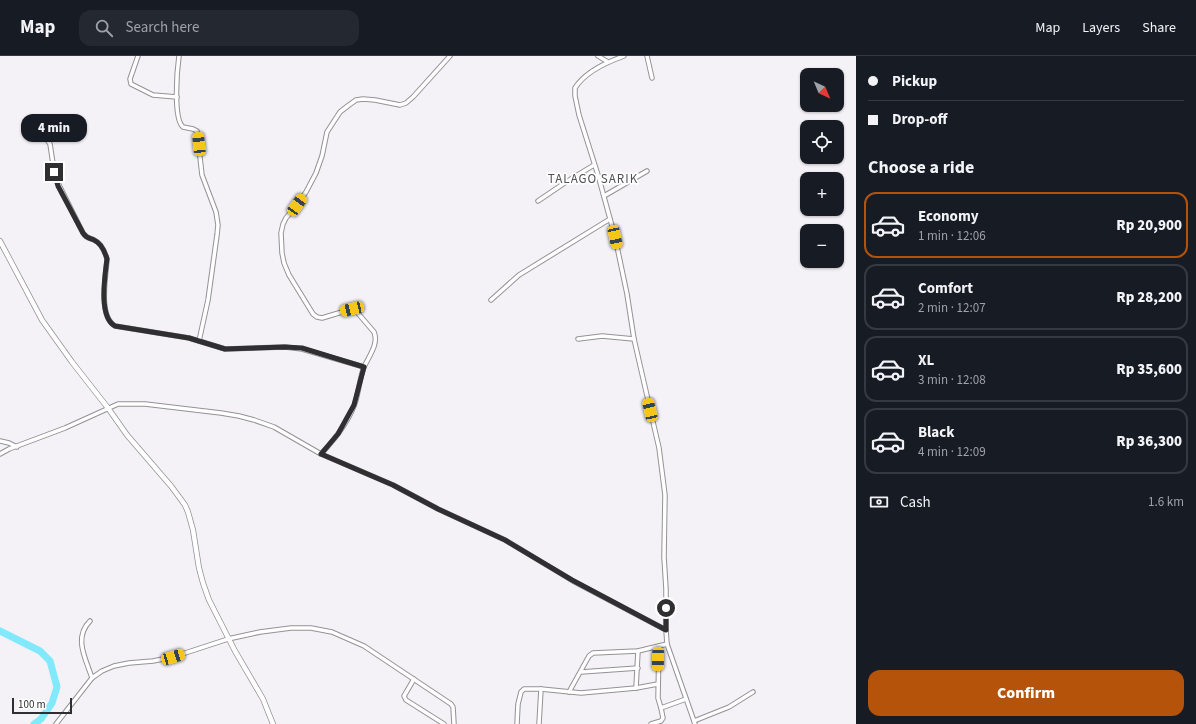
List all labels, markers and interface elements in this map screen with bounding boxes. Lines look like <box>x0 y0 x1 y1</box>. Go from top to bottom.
search box <box>79 10 359 46</box>
text: Map <box>20 14 55 41</box>
icon: search <box>93 17 115 39</box>
text: Search here <box>125 17 199 38</box>
text: Map <box>1035 18 1060 38</box>
text: Layers <box>1082 18 1120 38</box>
text: Share <box>1142 18 1176 38</box>
north arrow <box>800 68 844 112</box>
map controls <box>800 68 844 268</box>
text: Pickup <box>892 71 937 92</box>
text: Drop-off <box>892 109 947 130</box>
callout: 4 min <box>21 114 87 142</box>
text: 4 min <box>38 119 70 137</box>
button: locate <box>800 120 844 164</box>
car <box>192 131 206 157</box>
text: Choose a ride <box>868 155 974 180</box>
route end <box>45 163 63 181</box>
district label: TALAGO SARIK <box>548 170 638 188</box>
button: + <box>800 172 844 216</box>
car <box>285 192 309 218</box>
text: Economy <box>918 206 979 227</box>
icon: car <box>870 207 906 243</box>
text: Rp 20,900 <box>1116 215 1182 236</box>
car <box>607 224 623 250</box>
button: − <box>800 224 844 268</box>
text: 1 min · 12:06 <box>918 227 986 245</box>
text: Comfort <box>918 278 973 299</box>
icon: car <box>870 279 906 315</box>
text: Rp 28,200 <box>1116 287 1182 308</box>
text: 2 min · 12:07 <box>918 299 986 317</box>
car <box>339 300 365 318</box>
text: XL <box>918 350 934 371</box>
icon: car <box>870 351 906 387</box>
text: Rp 35,600 <box>1116 359 1182 380</box>
text: 3 min · 12:08 <box>918 371 986 389</box>
car <box>641 397 659 423</box>
text: Black <box>918 422 955 443</box>
icon: car <box>870 423 906 459</box>
text: Rp 36,300 <box>1116 431 1182 452</box>
text: 4 min · 12:09 <box>918 443 986 461</box>
icon: cash <box>868 491 890 513</box>
text: Cash <box>900 492 931 513</box>
text: 1.6 km <box>1148 493 1184 511</box>
route start <box>657 599 675 617</box>
car <box>652 647 664 671</box>
car <box>160 648 186 666</box>
button: Confirm <box>868 670 1184 716</box>
scale bar <box>12 696 72 715</box>
text: 100 m <box>18 697 46 712</box>

